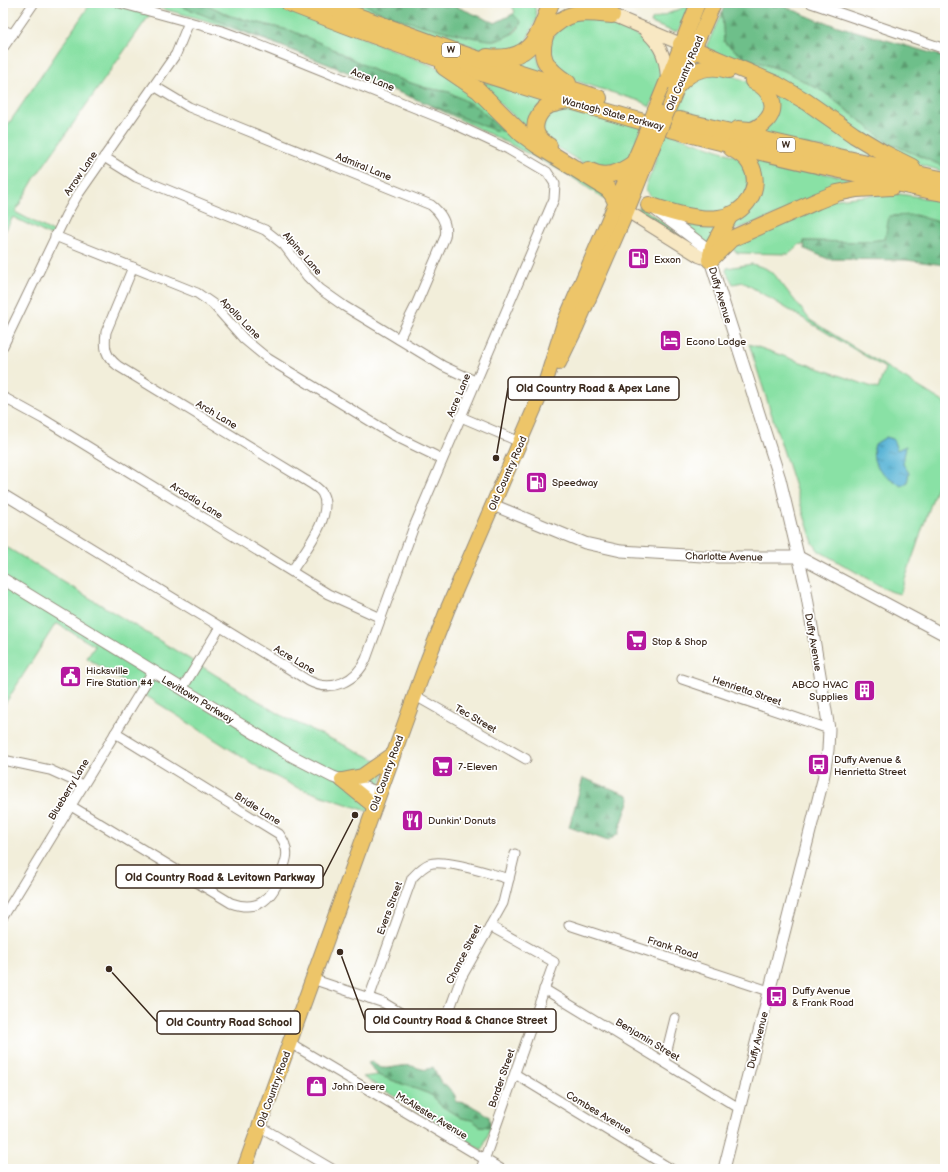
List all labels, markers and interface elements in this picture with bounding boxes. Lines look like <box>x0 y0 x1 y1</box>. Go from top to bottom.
street label: Old Country Road <box>664 34 706 113</box>
road number: W <box>442 43 460 57</box>
street label: Acre Lane <box>349 66 396 94</box>
street label: Wantagh State Parkway <box>561 95 665 133</box>
road number: W <box>777 138 795 152</box>
street label: Arrow Lane <box>62 149 100 198</box>
street label: Admiral Lane <box>334 150 393 184</box>
street label: Alpine Lane <box>280 230 324 278</box>
fuel station icon: Exxon <box>626 246 652 272</box>
place label: Exxon <box>654 254 681 266</box>
street label: Duffy Avenue <box>706 266 734 325</box>
street label: Apollo Lane <box>218 295 263 342</box>
hotel icon: Econo Lodge <box>657 328 683 354</box>
place label: Econo Lodge <box>686 336 746 348</box>
street label: Acre Lane <box>444 372 473 419</box>
callout: Old Country Road & Apex Lane <box>508 377 679 400</box>
text: Old Country Road & Apex Lane <box>516 382 670 395</box>
street label: Arch Lane <box>194 398 239 432</box>
street label: Old Country Road <box>486 434 530 512</box>
fuel station icon: Speedway <box>523 469 549 495</box>
place label: Speedway <box>552 477 598 489</box>
street label: Arcadia Lane <box>168 480 225 522</box>
street label: Charlotte Avenue <box>685 550 763 564</box>
street label: Duffy Avenue <box>802 612 824 672</box>
supermarket icon: Stop & Shop <box>623 628 649 654</box>
place label: Stop & Shop <box>652 636 707 648</box>
street label: Acre Lane <box>272 643 317 677</box>
public building icon: Hicksville Fire Station #4 <box>58 663 84 689</box>
place label: Hicksville Fire Station #4 <box>86 665 153 689</box>
street label: Levittown Parkway <box>159 674 236 726</box>
street label: Henrietta Street <box>711 674 783 708</box>
building icon: ABCO HVAC Supplies <box>851 677 877 703</box>
place label: ABCO HVAC Supplies <box>792 679 848 703</box>
street label: Tec Street <box>453 702 498 736</box>
street label: Old Country Road <box>368 733 406 813</box>
bus stop icon: Duffy Avenue & Henrietta Street <box>806 752 832 778</box>
supermarket icon: 7-Eleven <box>429 753 455 779</box>
place label: Duffy Avenue & Henrietta Street <box>834 754 906 778</box>
street label: Blueberry Lane <box>46 757 92 822</box>
place label: 7-Eleven <box>458 761 498 773</box>
street label: Bridle Lane <box>232 790 283 828</box>
restaurant icon: Dunkin' Donuts <box>400 807 426 833</box>
place label: Dunkin' Donuts <box>428 815 496 827</box>
callout: Old Country Road & Levitown Parkway <box>116 865 323 888</box>
text: Old Country Road & Levitown Parkway <box>125 871 315 884</box>
street label: Evers Street <box>375 880 405 937</box>
street label: Chance Street <box>444 923 484 986</box>
street label: Frank Road <box>646 934 700 962</box>
bus stop icon: Duffy Avenue & Frank Road <box>763 983 789 1009</box>
place label: Duffy Avenue & Frank Road <box>792 985 854 1009</box>
callout: Old Country Road & Chance Street <box>365 1009 556 1032</box>
street label: Duffy Avenue <box>745 1010 771 1070</box>
callout: Old Country Road School <box>157 1011 300 1034</box>
text: Old Country Road & Chance Street <box>373 1014 548 1027</box>
text: Old Country Road School <box>166 1016 292 1029</box>
street label: Benjamin Street <box>613 1016 682 1064</box>
street label: Border Street <box>486 1047 518 1109</box>
street label: Old Country Road <box>255 1049 293 1129</box>
shop icon: John Deere <box>303 1073 329 1099</box>
place label: John Deere <box>332 1081 385 1093</box>
street label: Combes Avenue <box>564 1089 633 1137</box>
street label: McAlester Avenue <box>393 1090 470 1142</box>

